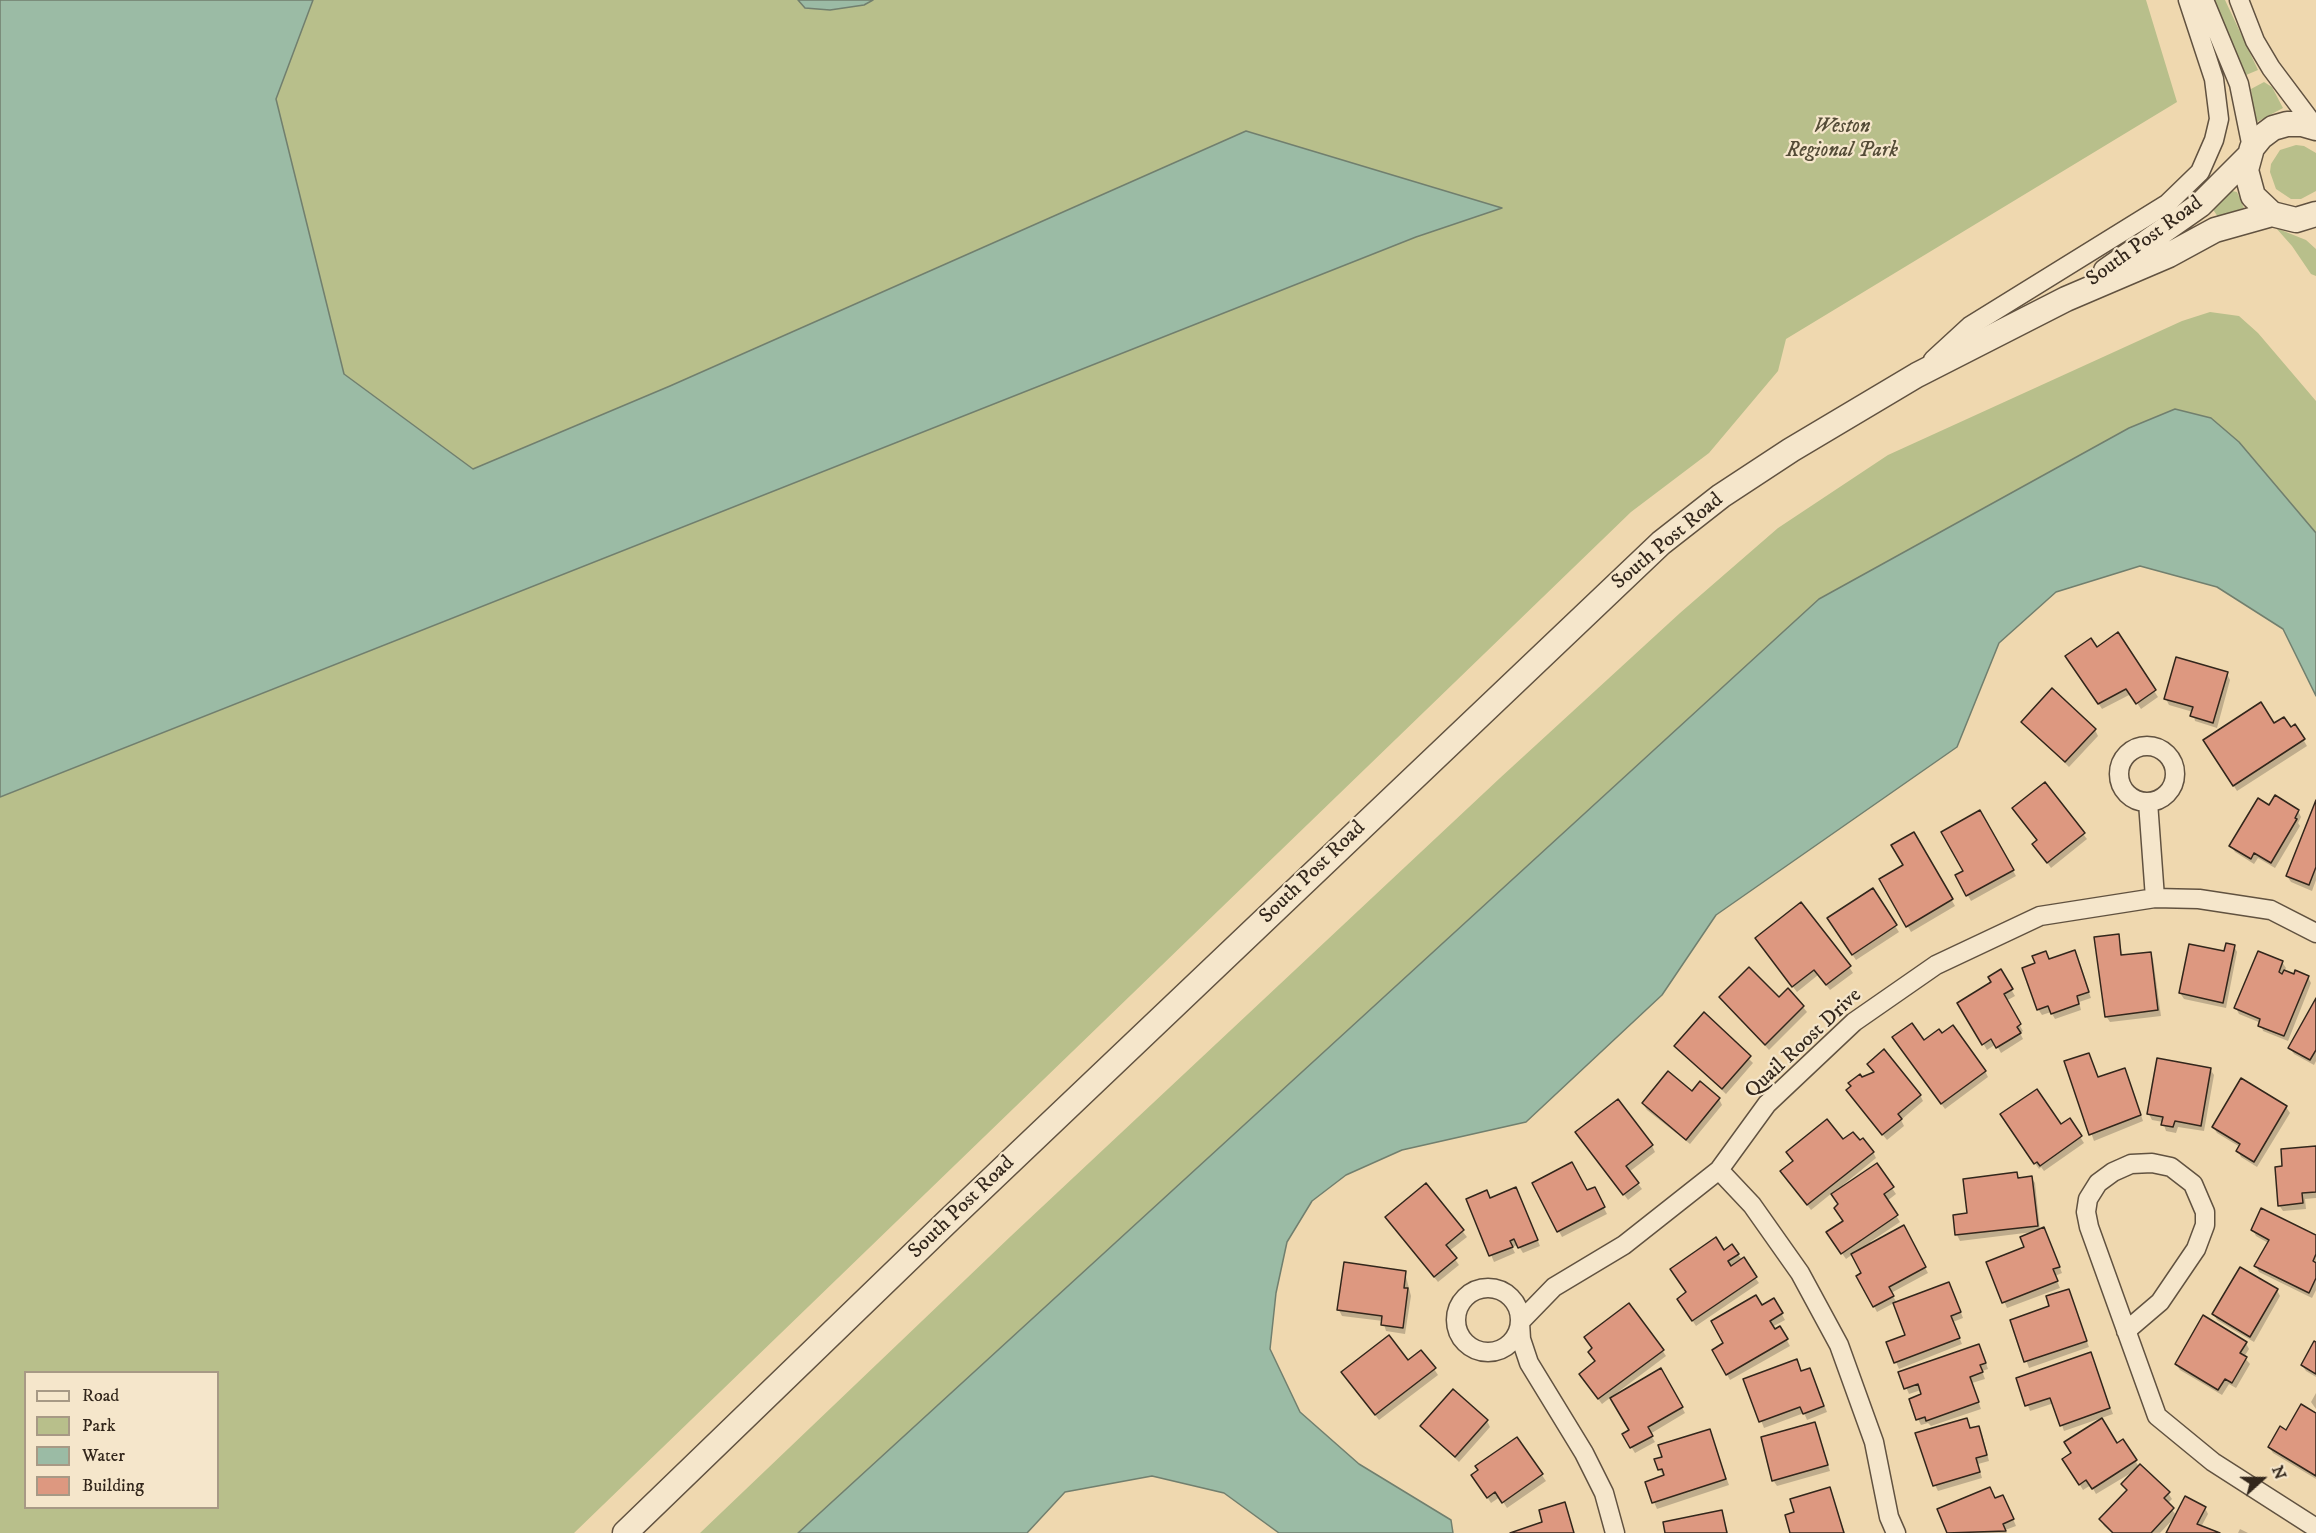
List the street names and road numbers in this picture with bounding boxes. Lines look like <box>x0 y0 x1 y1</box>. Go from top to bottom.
street label: South Post Road <box>2082 191 2208 293</box>
street label: South Post Road <box>1607 488 1729 596</box>
street label: South Post Road <box>1255 816 1371 930</box>
street label: Quail Roost Drive <box>1740 984 1868 1104</box>
street label: South Post Road <box>904 1151 1020 1265</box>

